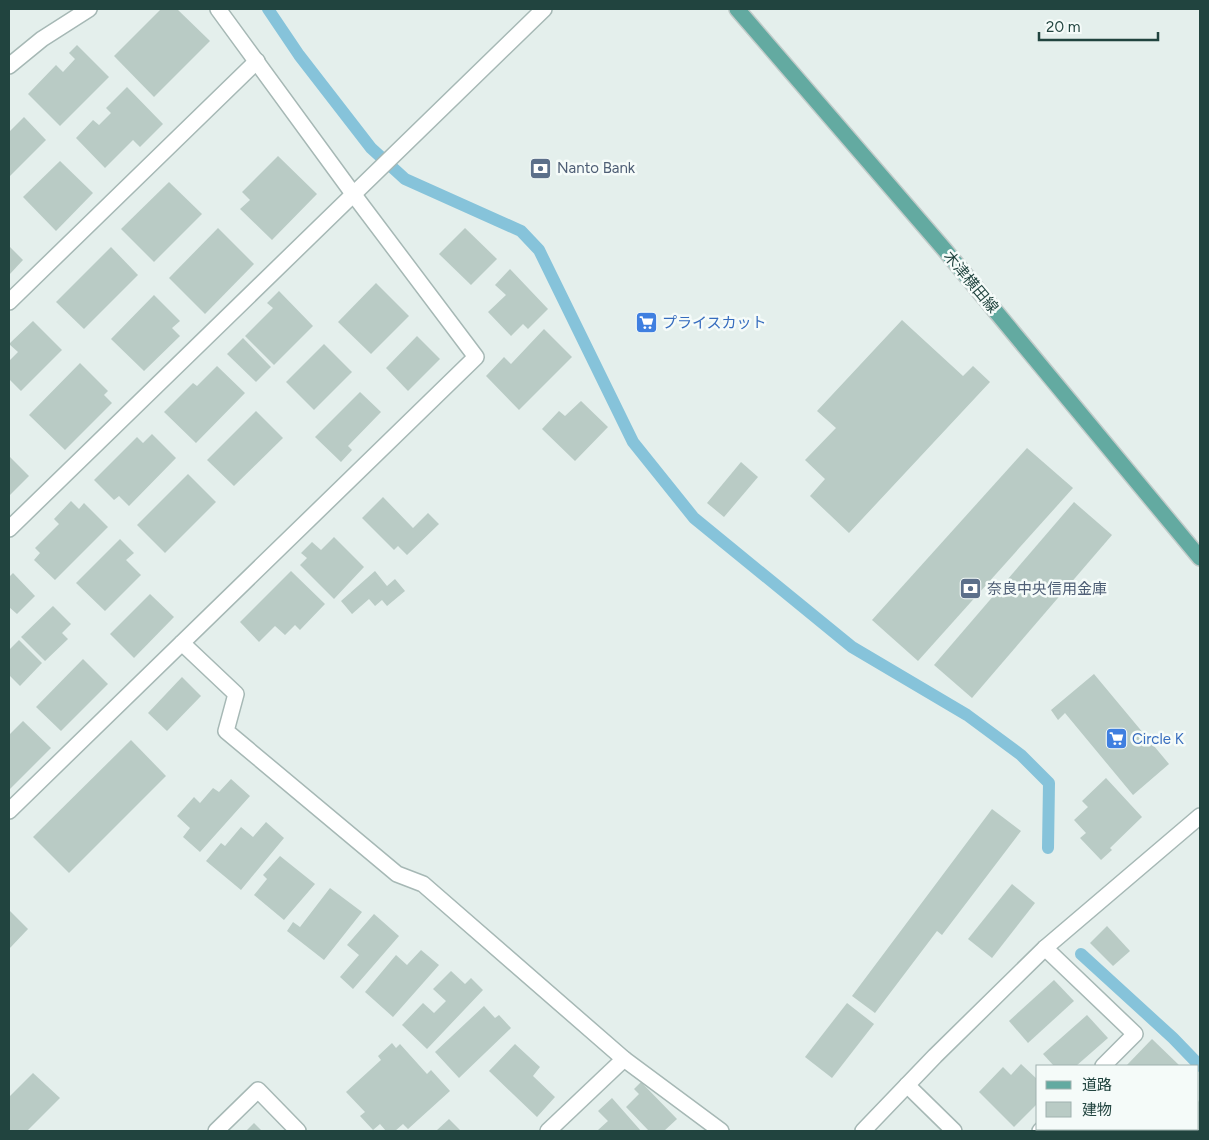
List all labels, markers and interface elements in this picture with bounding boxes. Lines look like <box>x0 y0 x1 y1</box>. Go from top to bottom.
scale bar <box>1039 10 1158 42</box>
text: 20 m <box>1046 18 1080 36</box>
bank icon: Nanto Bank <box>529 156 553 180</box>
place label: Nanto Bank <box>557 159 636 177</box>
street label: 木津横田線 <box>940 247 1002 317</box>
supermarket icon: プライスカット <box>634 311 658 335</box>
place label: プライスカット <box>662 314 767 332</box>
bank icon: 奈良中央信用金庫 <box>959 577 983 601</box>
place label: 奈良中央信用金庫 <box>987 580 1107 598</box>
supermarket icon: Circle K <box>1104 727 1128 751</box>
place label: Circle K <box>1132 730 1185 748</box>
legend <box>1036 1065 1199 1130</box>
text: 道路 <box>1082 1076 1112 1094</box>
text: 建物 <box>1082 1101 1112 1119</box>

